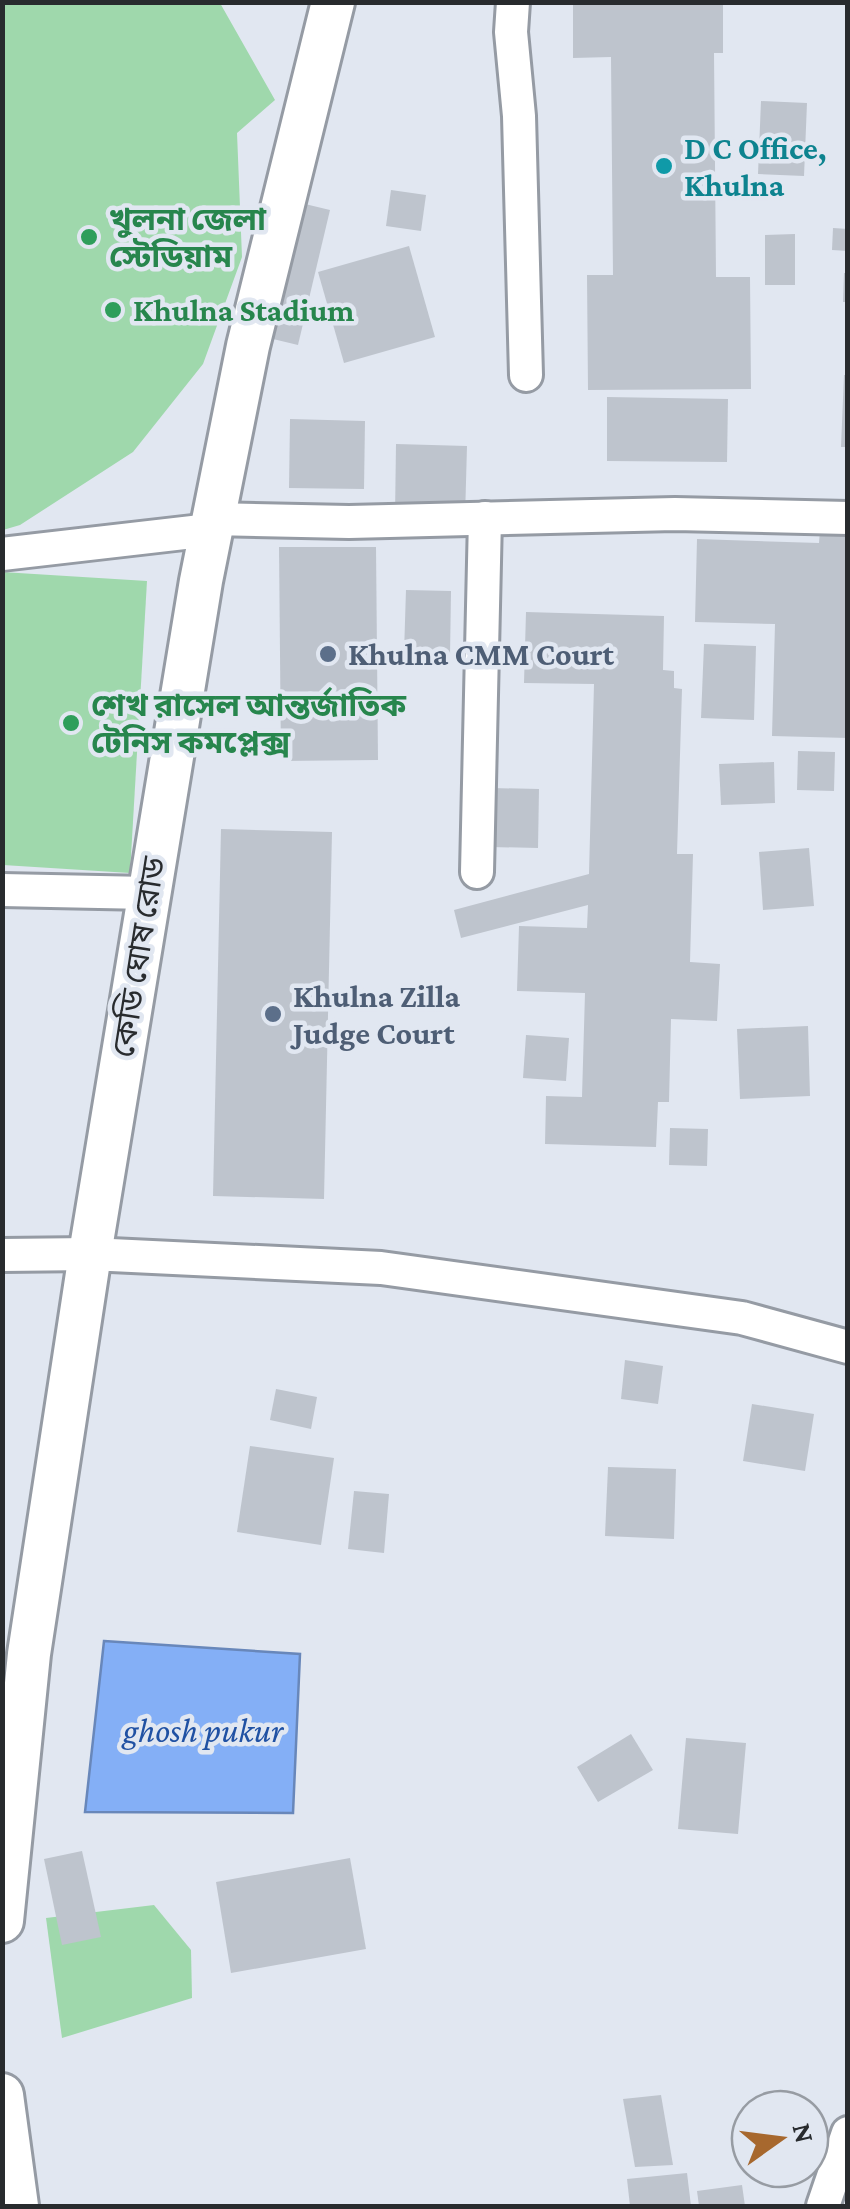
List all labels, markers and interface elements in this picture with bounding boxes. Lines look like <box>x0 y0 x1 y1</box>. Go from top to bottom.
place label: D C Office, Khulna <box>684 130 827 203</box>
marker: D C Office, Khulna <box>653 155 675 177</box>
place label: খুলনা জেলা স্টেডিয়াম <box>109 201 267 274</box>
marker: খুলনা জেলা স্টেডিয়াম <box>78 226 100 248</box>
place label: Khulna Stadium <box>133 292 354 328</box>
marker: Khulna Stadium <box>102 299 124 321</box>
place label: Khulna CMM Court <box>348 636 615 672</box>
marker: Khulna CMM Court <box>317 643 339 665</box>
place label: শেখ রাসেল আন্তর্জাতিক টেনিস কমপ্লেক্স <box>91 686 407 760</box>
marker: শেখ রাসেল আন্তর্জাতিক টেনিস কমপ্লেক্স <box>60 712 82 734</box>
street label: কেডি ঘোষ রোড <box>104 853 172 1060</box>
place label: Khulna Zilla Judge Court <box>290 978 461 1051</box>
marker: Khulna Zilla Judge Court <box>262 1003 284 1025</box>
water label: ghosh pukur <box>121 1711 285 1750</box>
north arrow <box>730 2089 830 2189</box>
text: N <box>786 2120 821 2146</box>

